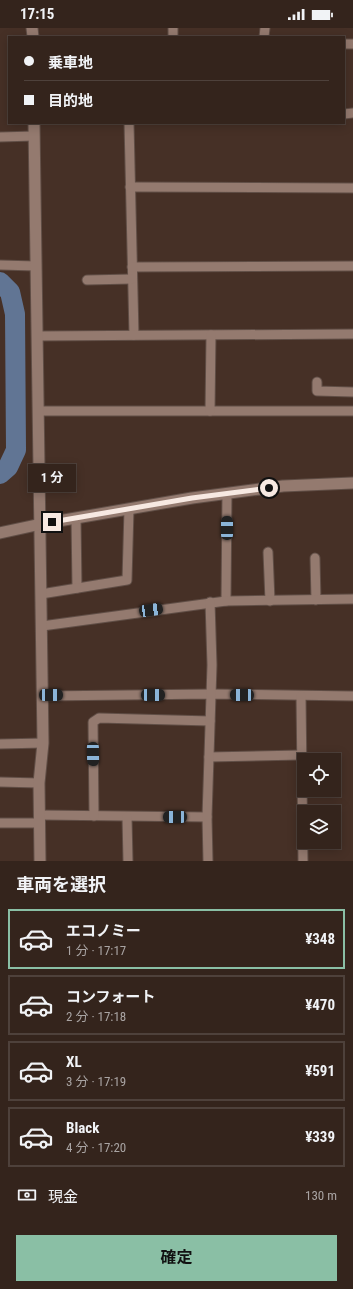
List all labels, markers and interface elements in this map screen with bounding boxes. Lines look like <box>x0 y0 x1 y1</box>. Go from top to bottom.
text: 17:15 <box>20 5 54 23</box>
text: 乗車地 <box>48 54 93 72</box>
text: 目的地 <box>48 92 93 110</box>
callout: 1 分 <box>28 464 76 492</box>
text: 1 分 <box>41 470 63 485</box>
route start <box>260 479 278 497</box>
route end <box>43 513 61 531</box>
car <box>221 516 233 540</box>
car <box>138 602 164 618</box>
car <box>39 689 63 701</box>
car <box>141 689 165 701</box>
car <box>230 689 254 701</box>
car <box>87 742 99 766</box>
map controls <box>297 753 341 849</box>
button: locate <box>297 753 341 797</box>
button: layers <box>297 805 341 849</box>
car <box>163 811 187 823</box>
text: 車両を選択 <box>16 874 106 895</box>
icon: car <box>18 921 54 957</box>
text: エコノミー <box>66 922 141 940</box>
text: ¥348 <box>305 930 335 948</box>
text: 1 分 · 17:17 <box>66 943 126 958</box>
icon: car <box>18 987 54 1023</box>
text: コンフォート <box>66 988 156 1006</box>
text: ¥470 <box>305 996 335 1014</box>
text: 2 分 · 17:18 <box>66 1009 126 1024</box>
icon: car <box>18 1053 54 1089</box>
text: XL <box>66 1053 82 1071</box>
text: ¥591 <box>305 1062 335 1080</box>
text: 3 分 · 17:19 <box>66 1074 126 1089</box>
icon: car <box>18 1119 54 1155</box>
text: Black <box>66 1119 99 1137</box>
text: ¥339 <box>305 1128 335 1146</box>
text: 4 分 · 17:20 <box>66 1140 126 1155</box>
icon: cash <box>16 1184 38 1206</box>
text: 現金 <box>48 1188 78 1206</box>
text: 130 m <box>305 1188 337 1203</box>
button: 確定 <box>16 1235 337 1281</box>

